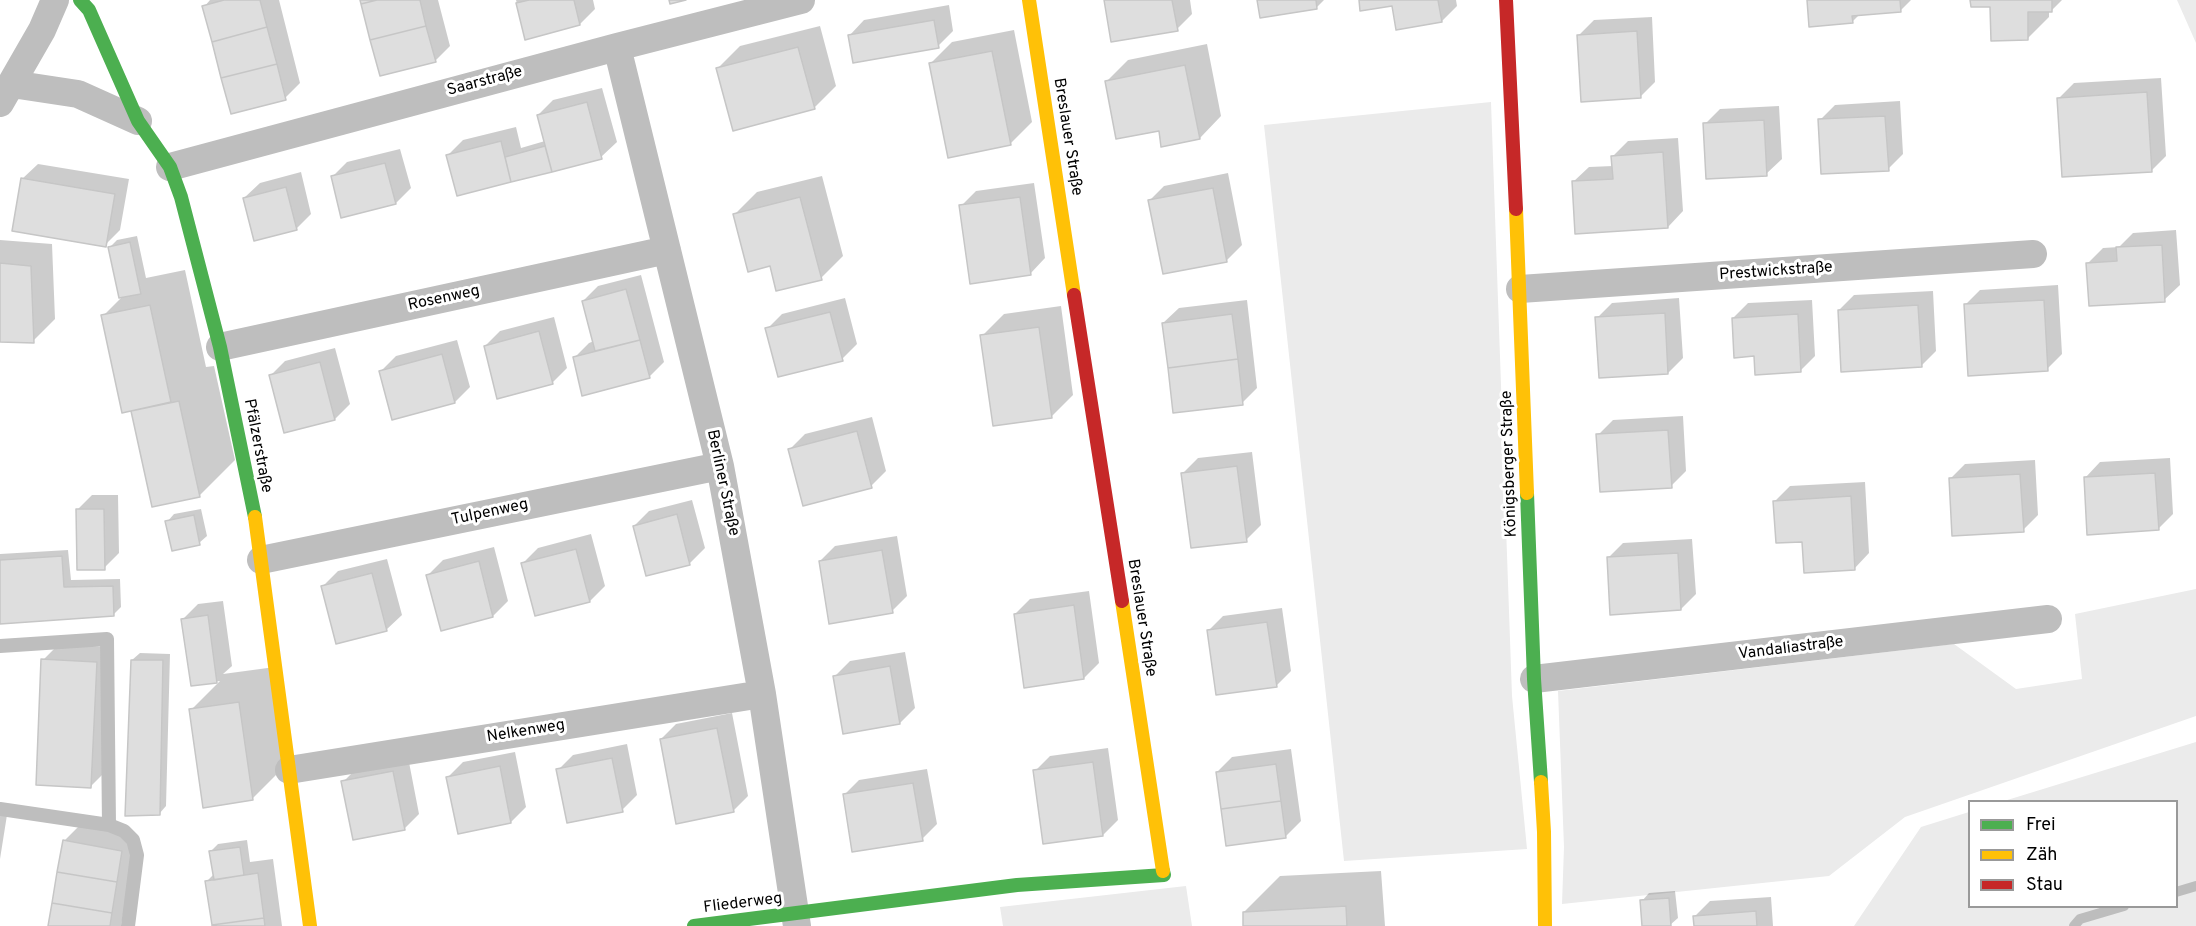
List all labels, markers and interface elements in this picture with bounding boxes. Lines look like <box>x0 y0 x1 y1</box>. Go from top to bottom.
street label: Saarstraße <box>445 63 525 101</box>
street label: Breslauer Straße <box>1048 77 1086 197</box>
street label: Prestwickstraße <box>1719 258 1833 286</box>
street label: Rosenweg <box>406 282 482 316</box>
street label: Königsberger Straße <box>1498 390 1522 538</box>
street label: Pfälzerstraße <box>238 397 276 495</box>
street label: Berliner Straße <box>701 428 743 538</box>
street label: Tulpenweg <box>450 496 530 530</box>
street label: Breslauer Straße <box>1122 558 1160 678</box>
street label: Vandaliastraße <box>1737 633 1845 665</box>
street label: Nelkenweg <box>485 716 567 748</box>
legend <box>1968 800 2178 908</box>
text: Frei <box>2026 814 2056 837</box>
text: Zäh <box>2026 844 2057 867</box>
text: Stau <box>2026 874 2063 897</box>
street label: Fliederweg <box>702 890 784 918</box>

